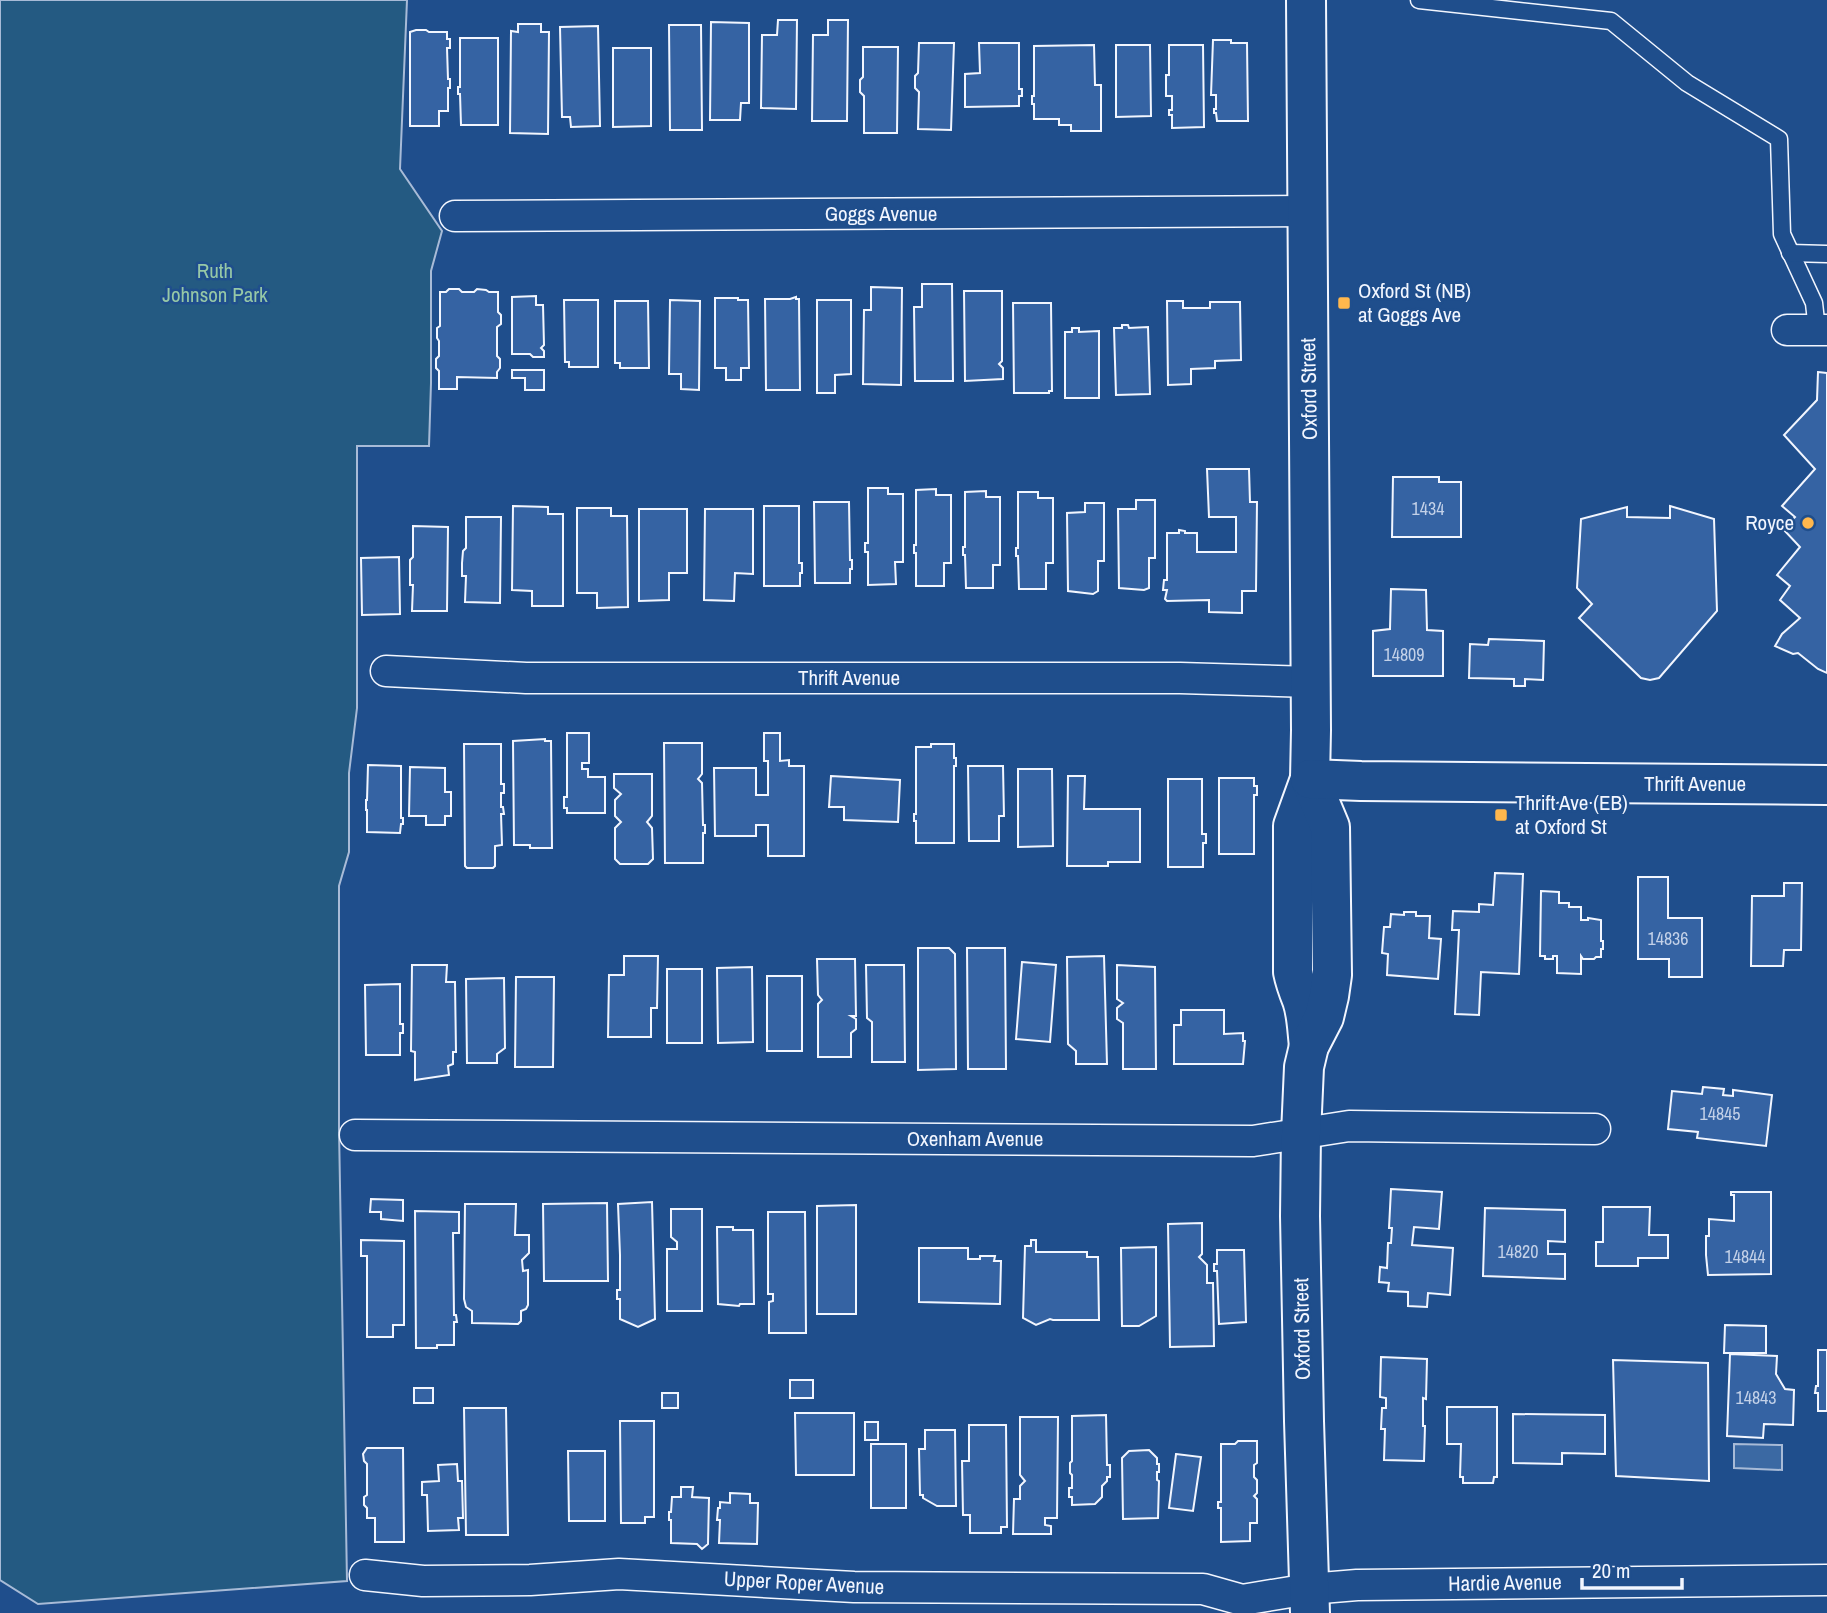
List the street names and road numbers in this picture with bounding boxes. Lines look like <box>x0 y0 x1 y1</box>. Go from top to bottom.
street label: Goggs Avenue <box>825 199 937 228</box>
street label: Oxford Street <box>1293 337 1324 440</box>
street label: Thrift Avenue <box>798 663 900 692</box>
street label: Thrift Avenue <box>1644 769 1746 798</box>
street label: Oxenham Avenue <box>907 1124 1043 1153</box>
street label: Oxford Street <box>1286 1277 1317 1380</box>
street label: Upper Roper Avenue <box>723 1564 885 1601</box>
street label: Hardie Avenue <box>1448 1567 1562 1598</box>

